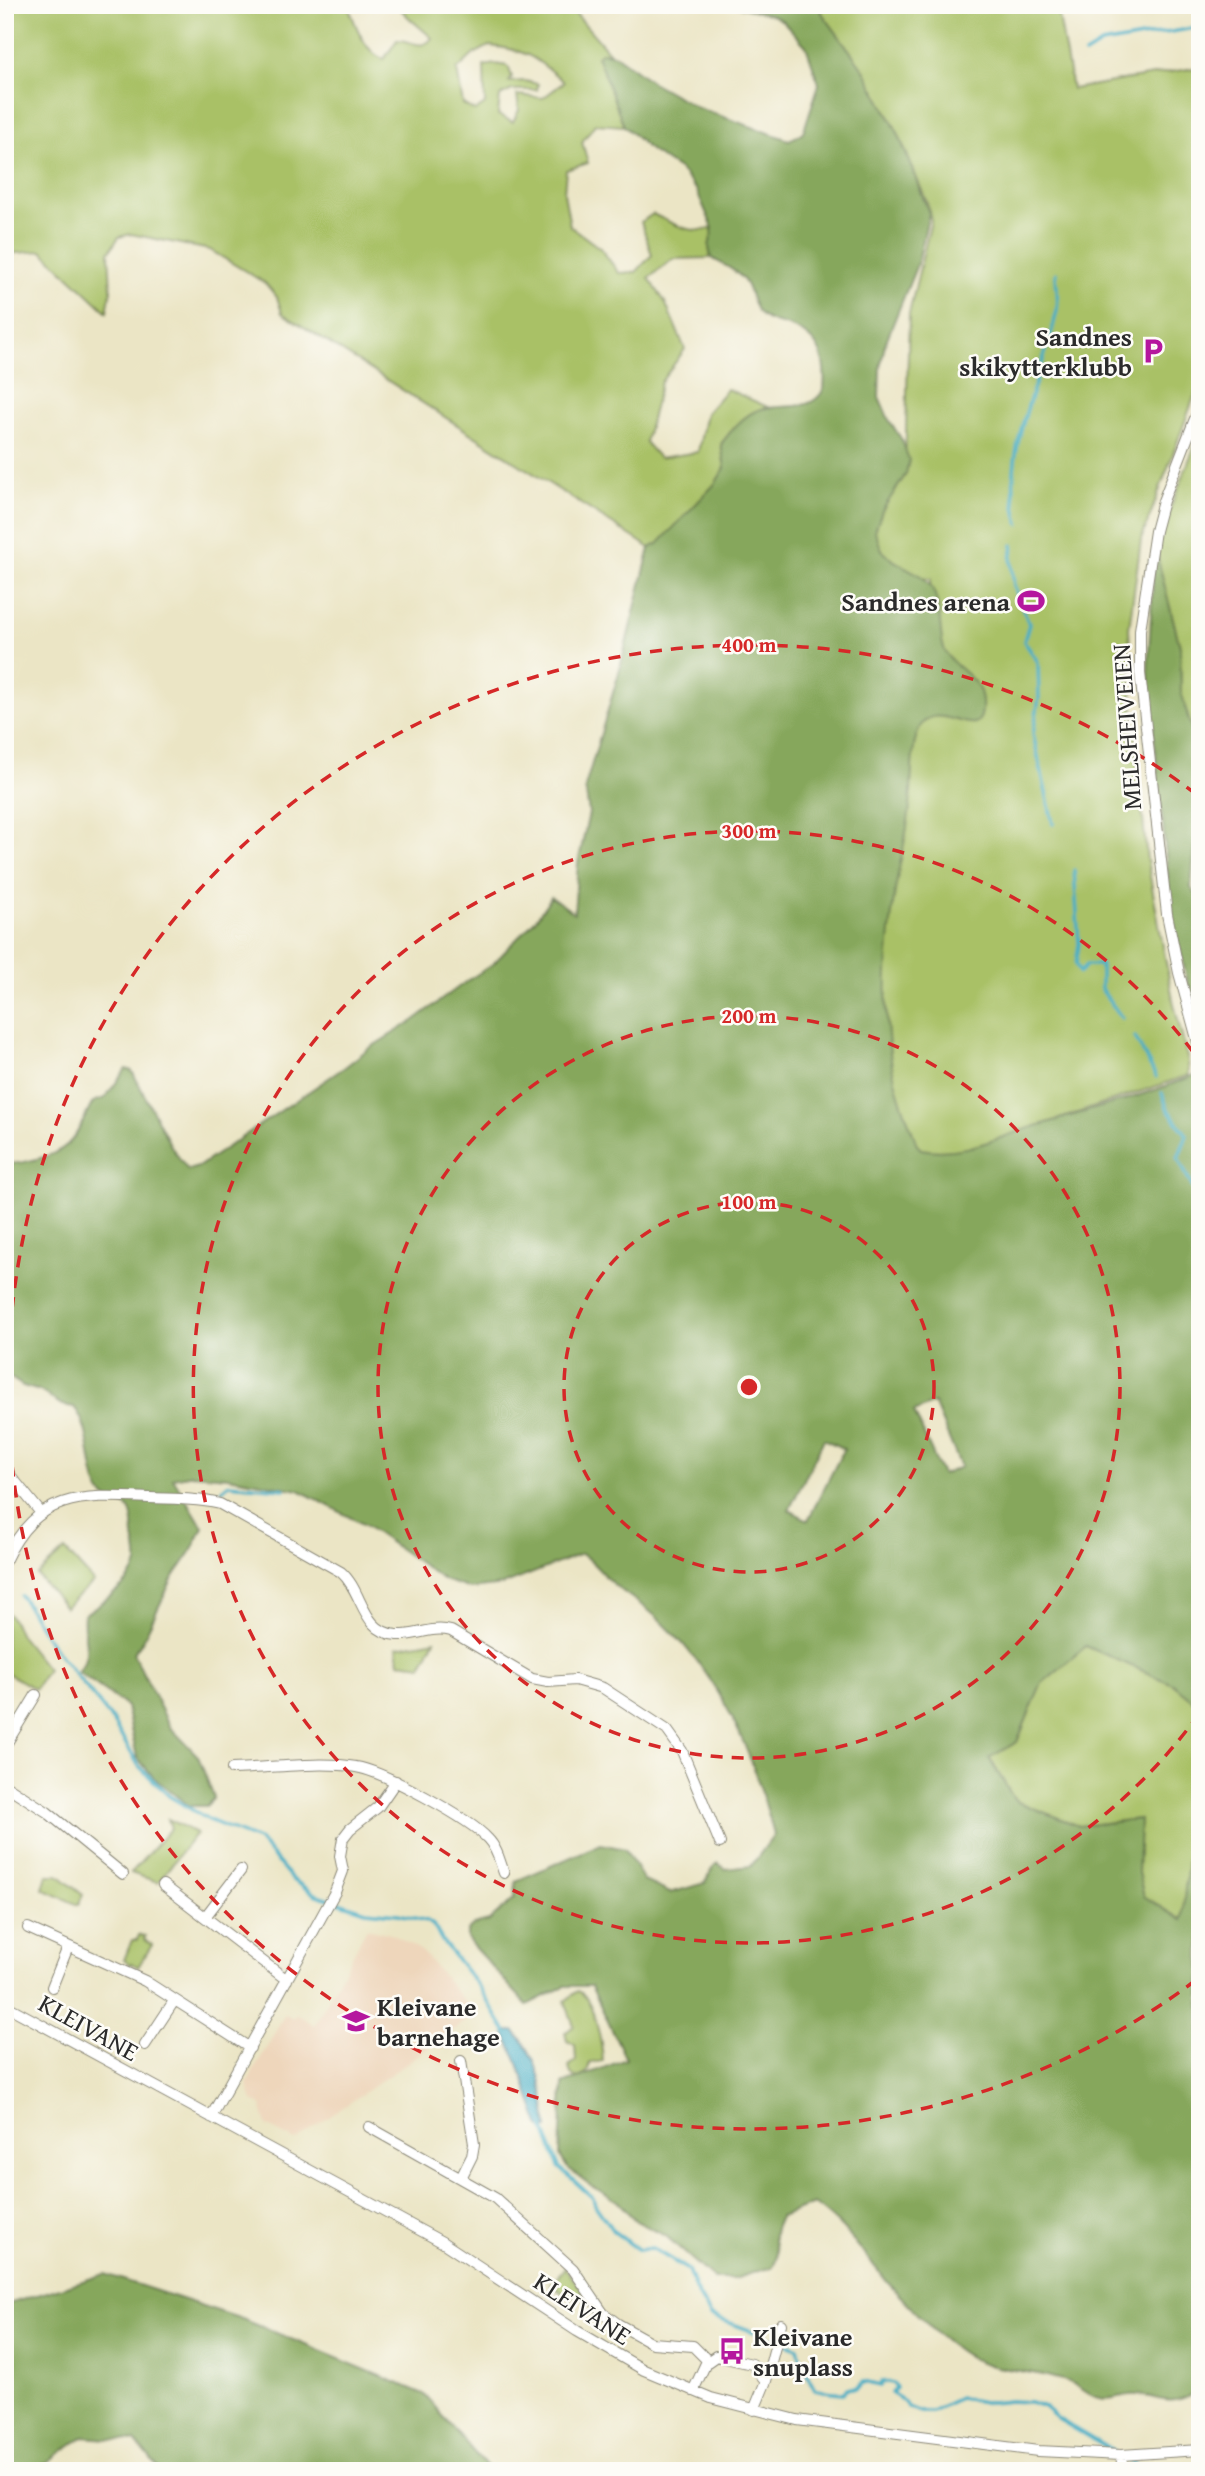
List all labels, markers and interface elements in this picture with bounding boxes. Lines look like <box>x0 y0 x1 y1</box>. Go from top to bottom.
place label: Sandnes skikytterklubb <box>959 317 1132 386</box>
parking icon: Sandnes skikytterklubb <box>1138 336 1168 366</box>
place label: Sandnes arena <box>841 582 1011 621</box>
sports icon: Sandnes arena <box>1016 586 1046 616</box>
text: 400 m <box>721 629 777 660</box>
street label: MELSHEIVEIEN <box>1101 643 1151 811</box>
text: 300 m <box>721 815 777 846</box>
text: 200 m <box>721 1000 777 1031</box>
text: 100 m <box>721 1186 777 1217</box>
centre of rings <box>737 1375 761 1399</box>
street label: KLEIVANE <box>32 1983 146 2071</box>
place label: Kleivane barnehage <box>377 1987 500 2056</box>
school or university icon: Kleivane barnehage <box>341 2006 371 2036</box>
street label: KLEIVANE <box>526 2262 640 2354</box>
place label: Kleivane snuplass <box>753 2317 853 2386</box>
bus stop icon: Kleivane snuplass <box>717 2336 747 2366</box>

